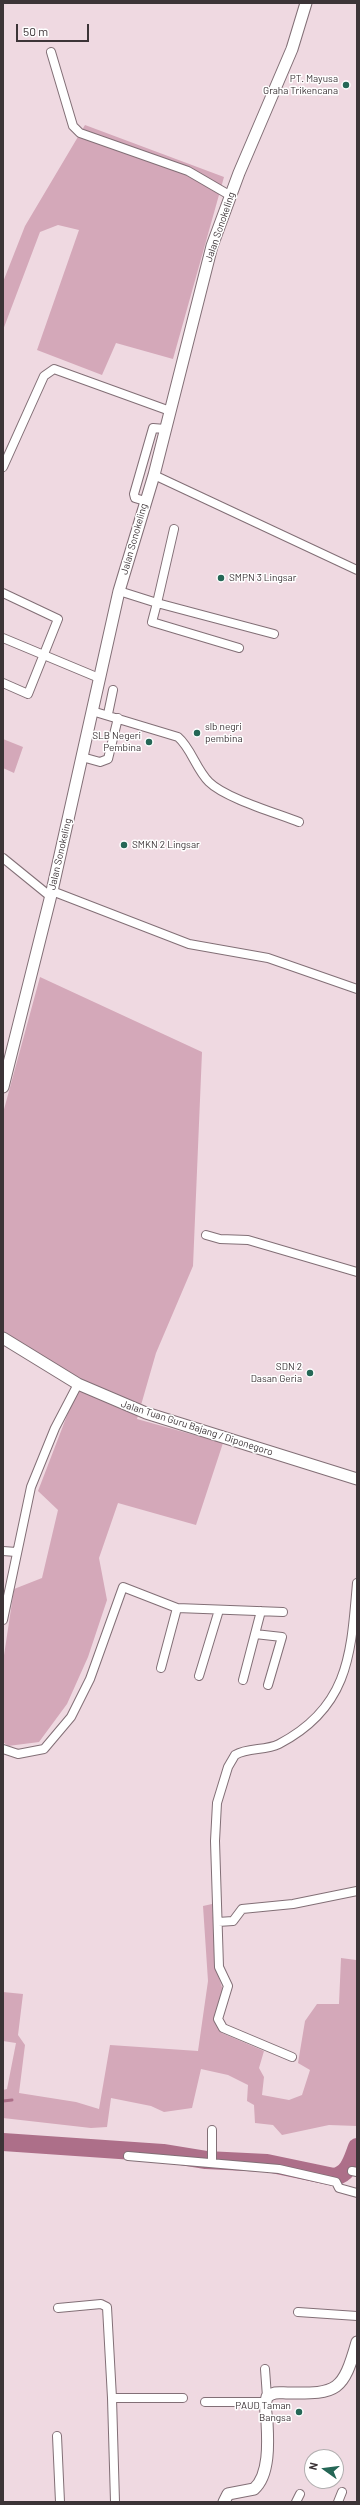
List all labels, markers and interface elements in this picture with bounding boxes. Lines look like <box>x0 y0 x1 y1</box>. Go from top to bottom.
scale bar <box>18 16 91 42</box>
text: 50 m <box>23 24 48 38</box>
place label: PT. Mayusa Graha Trikencana <box>263 73 338 96</box>
marker: PT. Mayusa Graha Trikencana <box>341 80 351 90</box>
street label: Jalan Sonokeling <box>202 190 238 264</box>
street label: Jalan Sonokeling <box>118 502 150 576</box>
place label: SMPN 3 Lingsar <box>229 572 296 584</box>
marker: SMPN 3 Lingsar <box>216 573 226 583</box>
place label: slb negri pembina <box>205 721 243 744</box>
marker: slb negri pembina <box>192 728 202 738</box>
place label: SLB Negeri Pembina <box>92 730 141 754</box>
marker: SLB Negeri Pembina <box>144 737 154 747</box>
street label: Jalan Sonokeling <box>46 817 74 891</box>
place label: SMKN 2 Lingsar <box>132 839 200 851</box>
marker: SMKN 2 Lingsar <box>119 840 129 850</box>
place label: SDN 2 Dasan Geria <box>251 1361 302 1384</box>
marker: SDN 2 Dasan Geria <box>305 1368 315 1378</box>
street label: Jalan Tuan Guru Bajang / Diponegoro <box>120 1398 274 1458</box>
place label: PAUD Taman Bangsa <box>235 2400 291 2424</box>
marker: PAUD Taman Bangsa <box>294 2407 304 2417</box>
north arrow <box>304 2449 344 2489</box>
text: N <box>306 2461 320 2471</box>

